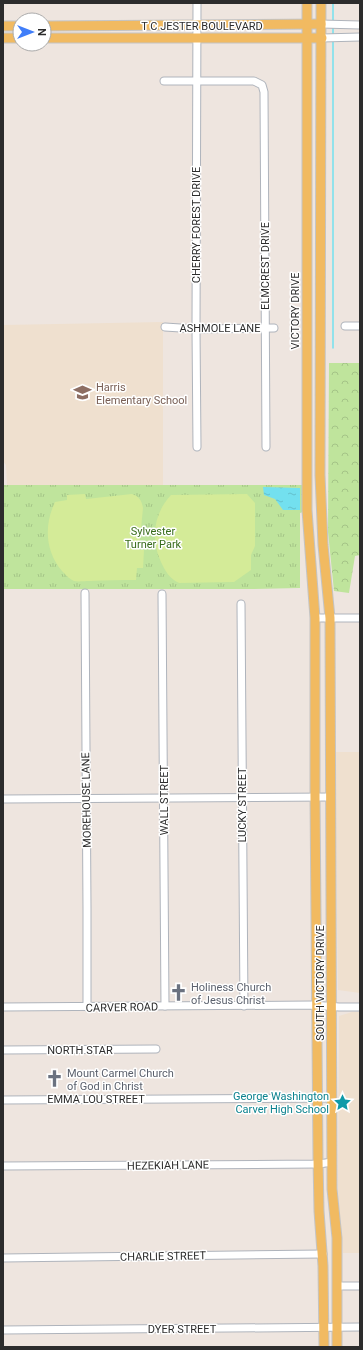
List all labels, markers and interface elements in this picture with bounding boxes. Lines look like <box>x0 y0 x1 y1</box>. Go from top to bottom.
north arrow <box>12 12 52 52</box>
street label: T C JESTER BOULEVARD <box>141 20 263 33</box>
text: N <box>35 28 48 36</box>
street label: CHERRY FOREST DRIVE <box>190 167 203 283</box>
street label: ELMCREST DRIVE <box>259 222 272 310</box>
street label: VICTORY DRIVE <box>289 272 302 350</box>
street label: ASHMOLE LANE <box>180 322 260 335</box>
place label: Harris Elementary School <box>96 381 187 407</box>
school or university icon: Harris Elementary School <box>73 383 93 403</box>
park label: Sylvester Turner Park <box>125 525 182 551</box>
street label: MOREHOUSE LANE <box>79 752 94 848</box>
street label: WALL STREET <box>158 764 171 835</box>
street label: LUCKY STREET <box>236 767 249 843</box>
street label: SOUTH VICTORY DRIVE <box>314 925 327 1041</box>
place label: Holiness Church of Jesus Christ <box>191 981 271 1007</box>
church icon: Holiness Church of Jesus Christ <box>168 983 188 1003</box>
street label: CARVER ROAD <box>86 1000 158 1015</box>
street label: NORTH STAR <box>47 1044 113 1057</box>
place label: Mount Carmel Church of God in Christ <box>67 1067 174 1093</box>
church icon: Mount Carmel Church of God in Christ <box>44 1069 64 1089</box>
place label: George Washington Carver High School <box>233 1090 329 1116</box>
place icon: George Washington Carver High School <box>332 1092 352 1112</box>
street label: EMMA LOU STREET <box>47 1093 145 1106</box>
street label: HEZEKIAH LANE <box>127 1158 209 1173</box>
street label: CHARLIE STREET <box>120 1249 207 1264</box>
street label: DYER STREET <box>148 1323 217 1336</box>

